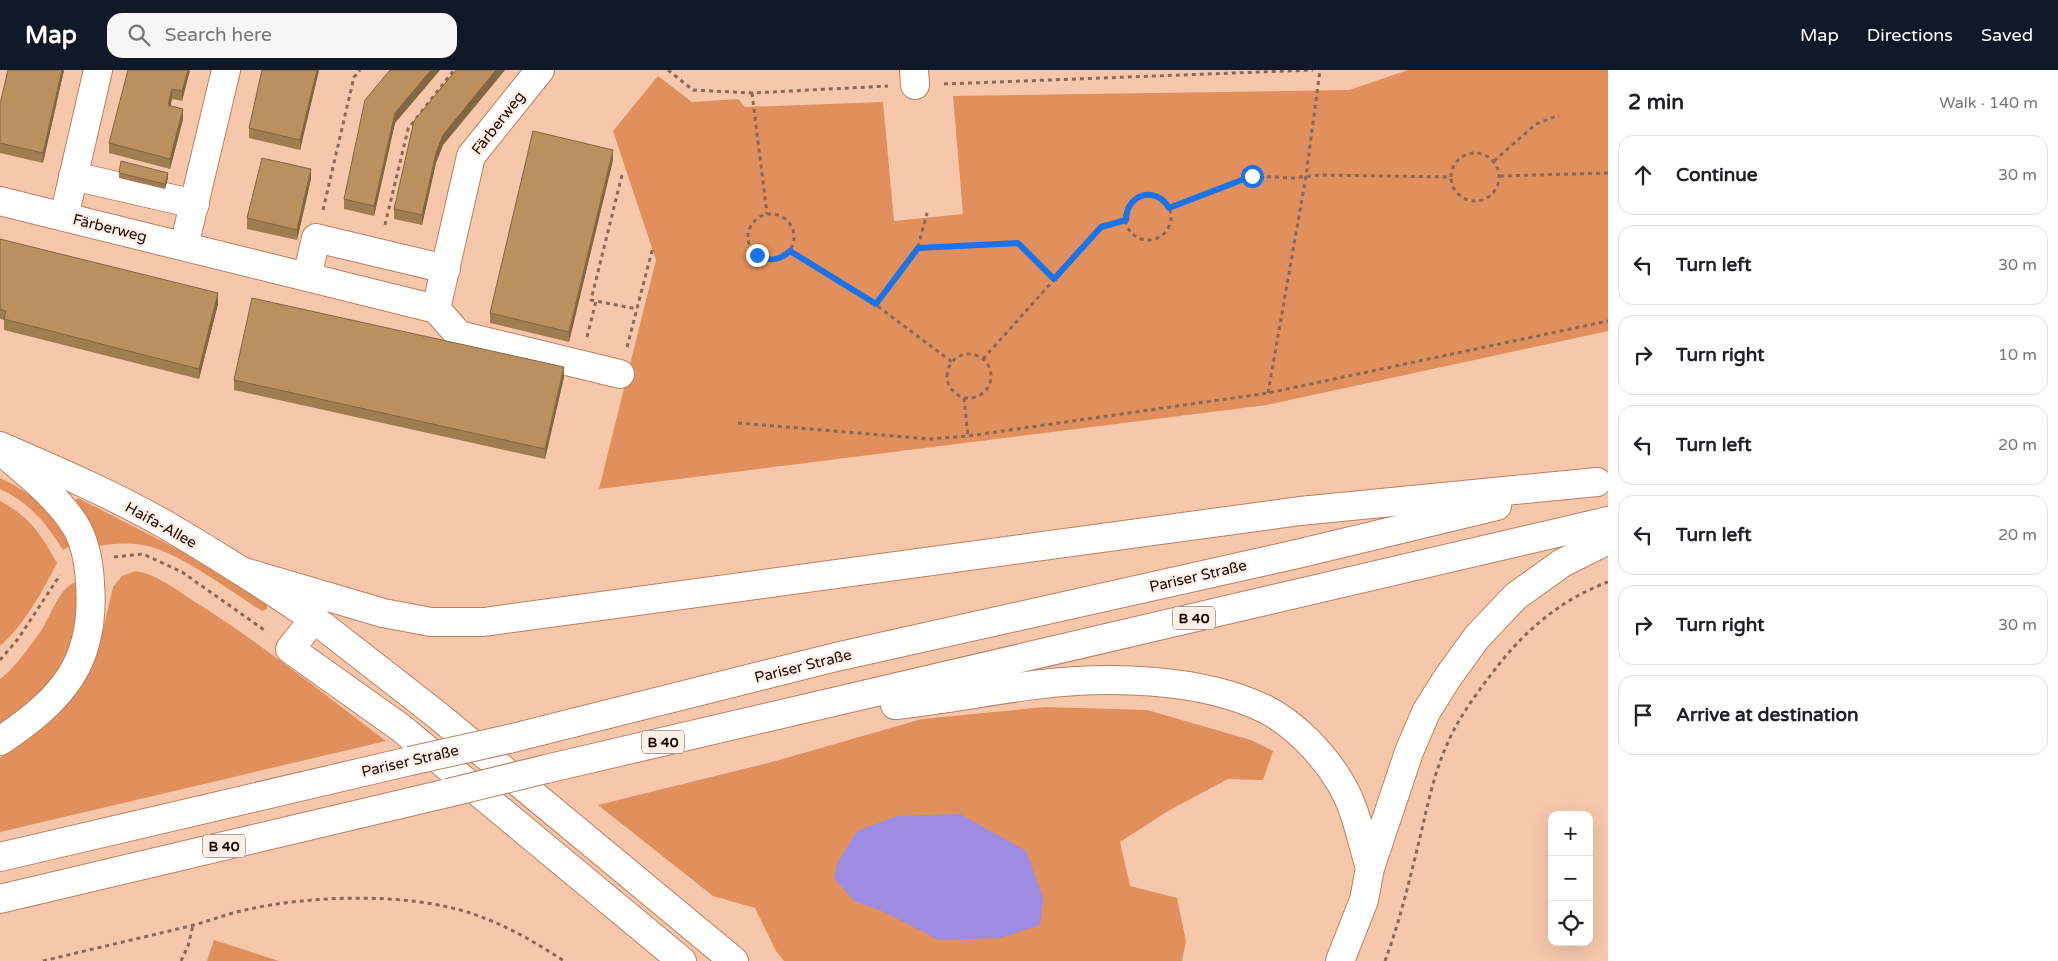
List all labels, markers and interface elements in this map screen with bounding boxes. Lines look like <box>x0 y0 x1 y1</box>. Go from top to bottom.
search box <box>107 13 457 58</box>
text: Map <box>25 21 77 50</box>
icon: search <box>125 21 153 49</box>
text: Search here <box>165 24 272 46</box>
text: Map <box>1800 24 1839 46</box>
text: Directions <box>1867 24 1953 46</box>
text: Saved <box>1981 24 2033 46</box>
street label: Färberweg <box>468 88 528 158</box>
text: 2 min <box>1628 90 1684 115</box>
text: Walk · 140 m <box>1939 93 2038 113</box>
icon: ahead <box>1629 161 1657 189</box>
text: Continue <box>1676 164 1758 186</box>
route start <box>1241 165 1264 188</box>
text: 30 m <box>1998 165 2037 185</box>
street label: Färberweg <box>71 210 149 246</box>
route end <box>746 244 769 267</box>
icon: left <box>1629 251 1657 279</box>
text: Turn left <box>1676 254 1752 276</box>
text: 30 m <box>1998 255 2037 275</box>
icon: right <box>1629 341 1657 369</box>
text: Turn right <box>1676 344 1764 366</box>
text: 10 m <box>1998 345 2037 365</box>
icon: left <box>1629 431 1657 459</box>
text: Turn left <box>1676 434 1752 456</box>
text: 20 m <box>1998 435 2037 455</box>
street label: Haifa-Allee <box>122 498 200 552</box>
icon: left <box>1629 521 1657 549</box>
text: Turn left <box>1676 524 1752 546</box>
text: 20 m <box>1998 525 2037 545</box>
street label: Pariser Straße <box>1148 556 1248 596</box>
road number: B 40 <box>1173 606 1215 630</box>
icon: right <box>1629 611 1657 639</box>
text: Turn right <box>1676 614 1764 636</box>
text: 30 m <box>1998 615 2037 635</box>
street label: Pariser Straße <box>753 645 853 687</box>
icon: arrive <box>1629 701 1657 729</box>
text: Arrive at destination <box>1676 704 1859 726</box>
road number: B 40 <box>642 730 684 754</box>
street label: Pariser Straße <box>360 741 460 781</box>
map controls <box>1548 811 1593 946</box>
button: + <box>1548 811 1593 856</box>
road number: B 40 <box>203 834 245 858</box>
button: − <box>1548 856 1593 901</box>
button: locate <box>1548 901 1593 946</box>

